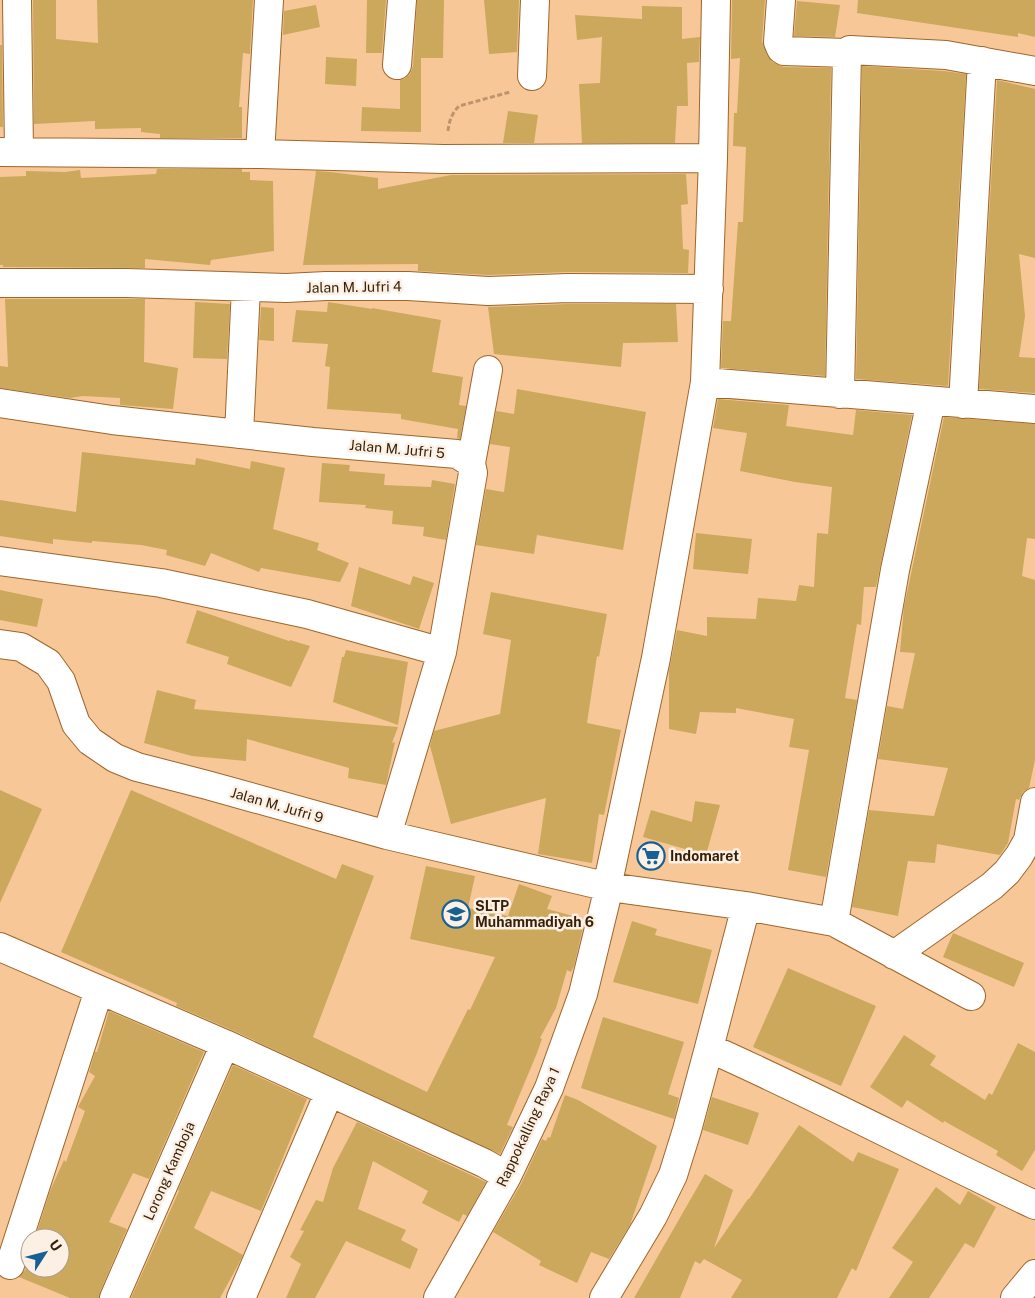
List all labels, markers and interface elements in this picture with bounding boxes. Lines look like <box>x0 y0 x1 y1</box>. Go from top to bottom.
street label: Jalan M. Jufri 4 <box>306 278 402 296</box>
street label: Jalan M. Jufri 5 <box>349 437 445 461</box>
street label: Jalan M. Jufri 9 <box>229 784 325 826</box>
supermarket icon: Indomaret <box>636 841 666 871</box>
place label: Indomaret <box>670 848 739 864</box>
place label: SLTP Muhammadiyah 6 <box>475 898 594 930</box>
school or university icon: SLTP Muhammadiyah 6 <box>441 899 471 929</box>
street label: Rappokalling Raya 1 <box>493 1065 563 1189</box>
street label: Lorong Kamboja <box>140 1119 198 1223</box>
north arrow <box>20 1228 70 1278</box>
text: U <box>46 1237 65 1254</box>

